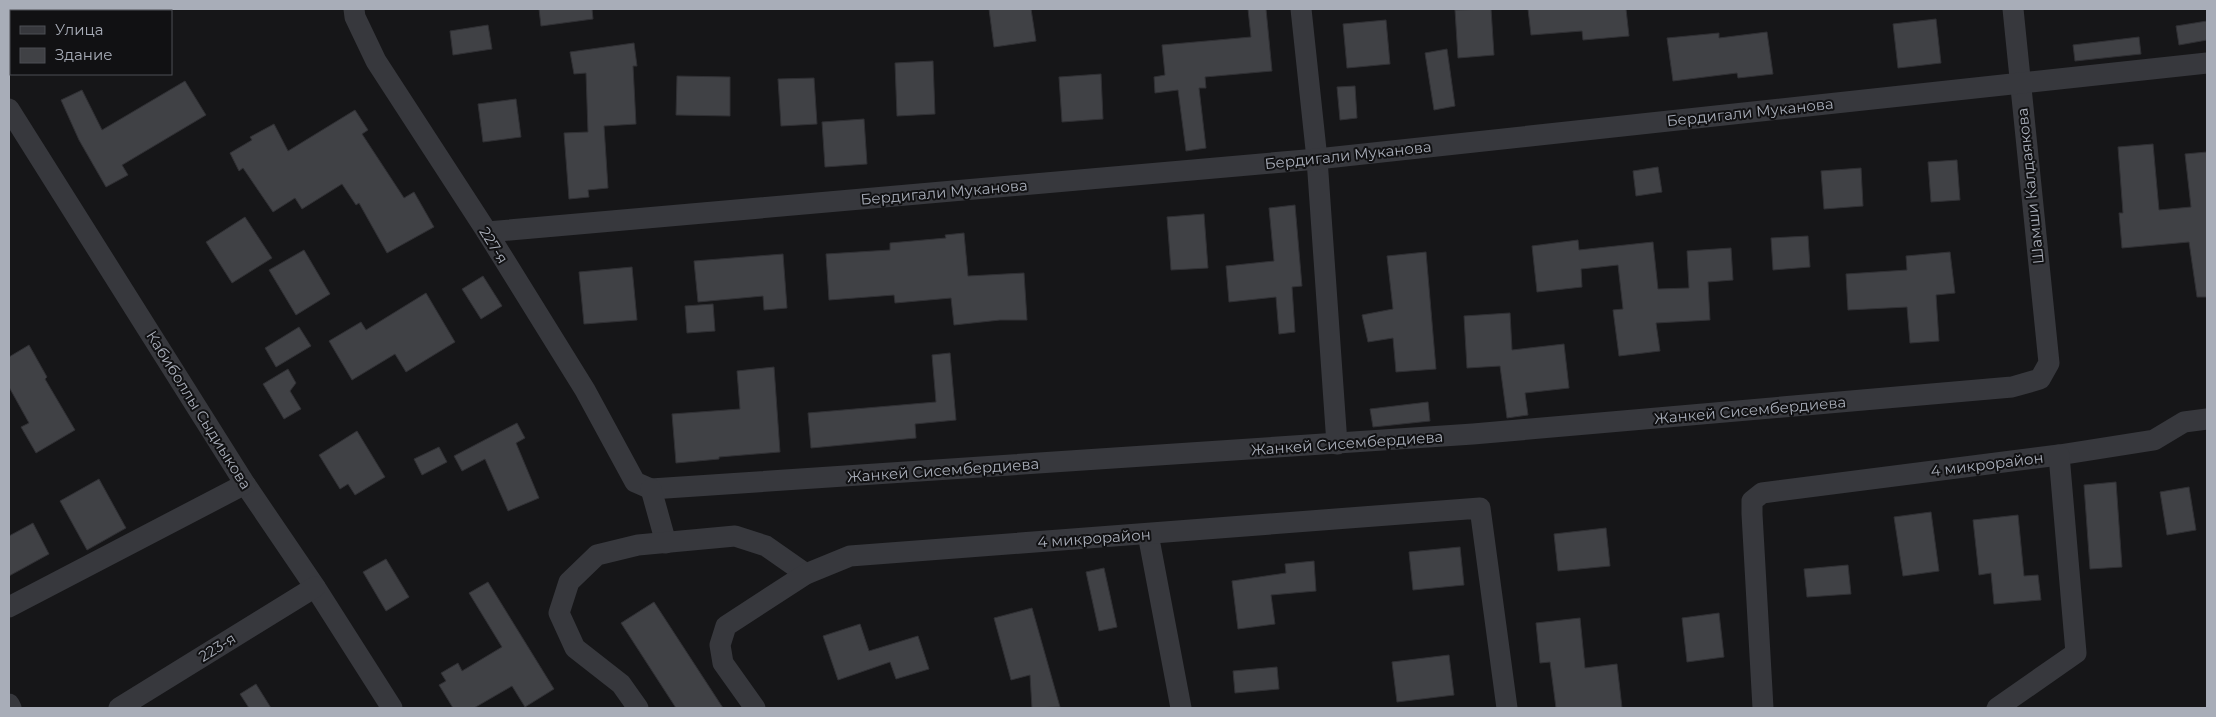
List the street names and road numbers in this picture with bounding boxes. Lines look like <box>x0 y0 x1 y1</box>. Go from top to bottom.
street label: Бердигали Муканова <box>1666 94 1834 130</box>
street label: Шамши Калдаякова <box>2012 107 2048 265</box>
street label: Бердигали Муканова <box>1264 137 1432 173</box>
street label: Бердигали Муканова <box>860 175 1028 209</box>
street label: 227-я <box>475 223 513 267</box>
street label: Кабиболлы Сыдиыкова <box>142 327 256 493</box>
street label: Жанкей Сисембердиева <box>1653 392 1847 428</box>
street label: Жанкей Сисембердиева <box>1250 427 1444 459</box>
street label: 4 микрорайон <box>1929 448 2045 480</box>
street label: Жанкей Сисембердиева <box>846 454 1040 486</box>
street label: 4 микрорайон <box>1037 525 1151 551</box>
street label: 223-я <box>195 628 239 666</box>

